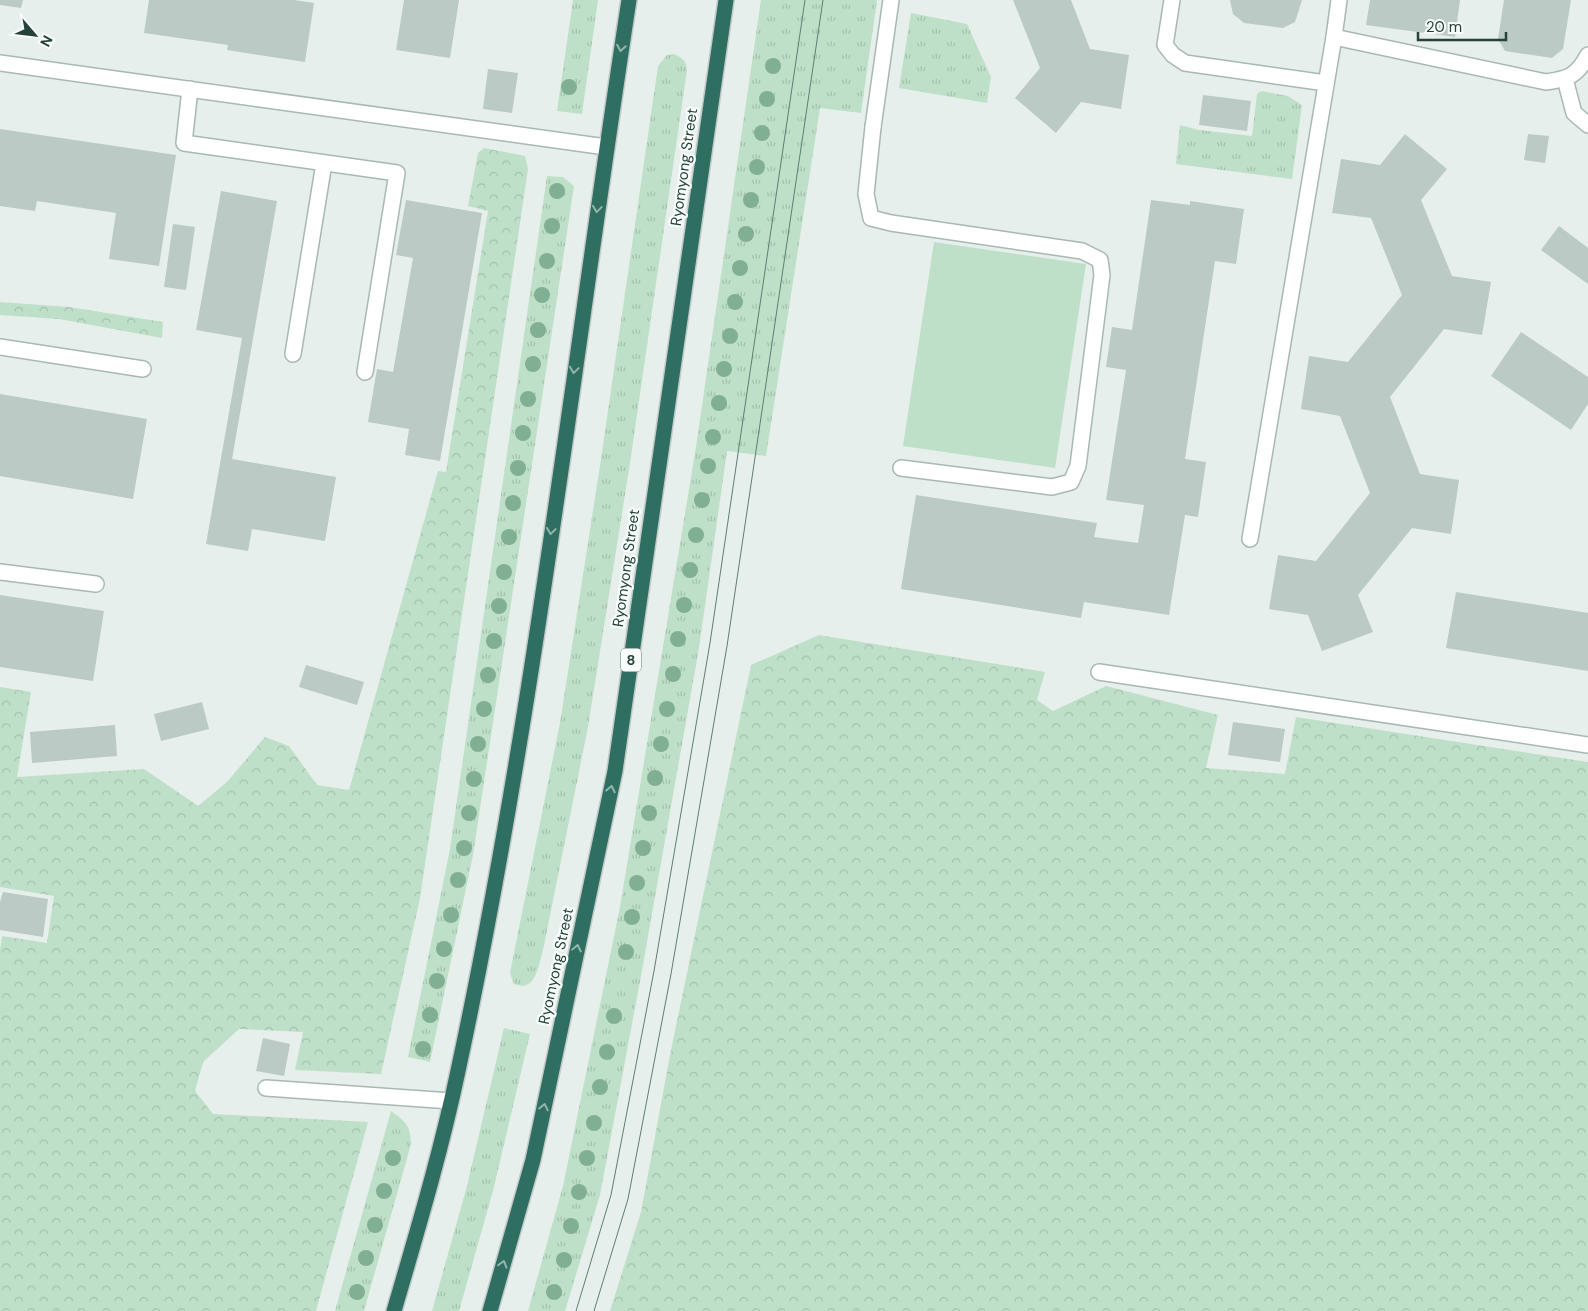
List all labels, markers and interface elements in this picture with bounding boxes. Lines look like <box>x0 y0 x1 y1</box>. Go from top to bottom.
north arrow <box>10 10 60 60</box>
scale bar <box>1418 10 1506 42</box>
text: 20 m <box>1426 17 1462 37</box>
text: N <box>36 32 57 50</box>
one-way arrow <box>617 44 627 53</box>
street label: Ryomyong Street <box>666 107 702 227</box>
one-way arrow <box>593 205 603 213</box>
one-way arrow <box>569 366 580 374</box>
street label: Ryomyong Street <box>608 508 644 628</box>
one-way arrow <box>546 527 557 535</box>
road number: 8 <box>621 648 641 672</box>
one-way arrow <box>605 784 616 793</box>
street label: Ryomyong Street <box>534 906 578 1026</box>
one-way arrow <box>572 943 582 952</box>
one-way arrow <box>538 1102 549 1111</box>
one-way arrow <box>498 1260 508 1269</box>

